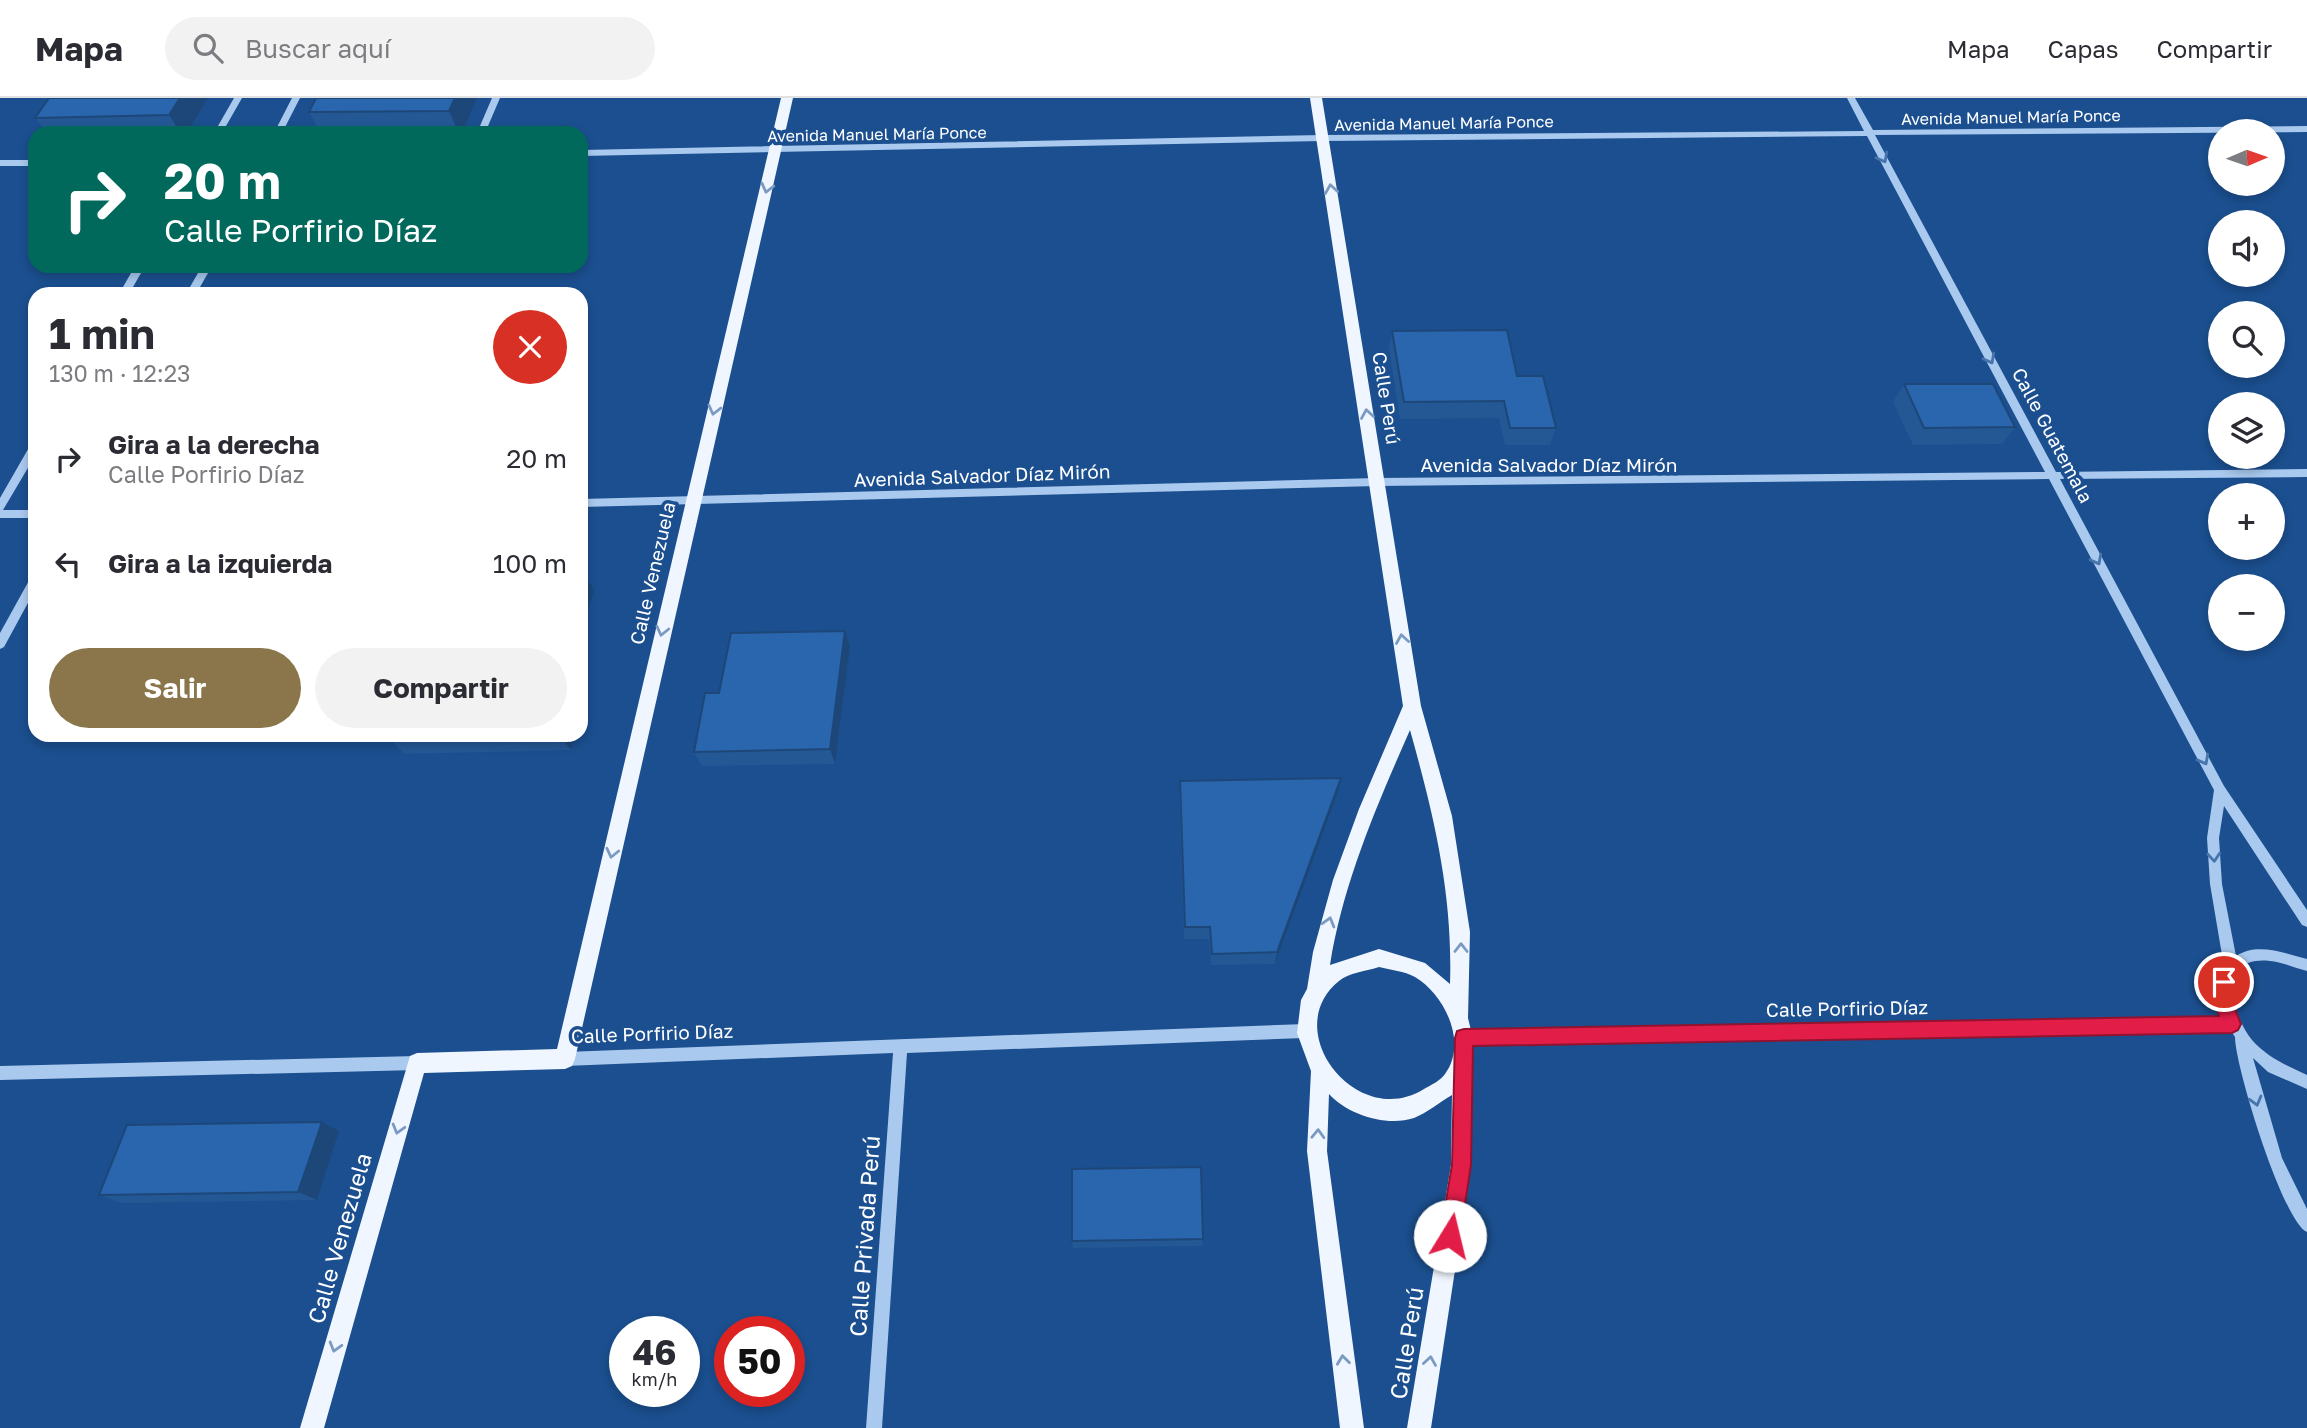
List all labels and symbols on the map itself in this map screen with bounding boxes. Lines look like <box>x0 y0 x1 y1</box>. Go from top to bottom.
street label: Avenida Manuel María Ponce <box>1901 105 2121 129</box>
street label: Avenida Manuel María Ponce <box>1334 111 1554 135</box>
north arrow <box>2208 119 2286 196</box>
street label: Avenida Manuel María Ponce <box>767 122 987 146</box>
one-way arrow <box>1875 151 1889 163</box>
one-way arrow <box>761 182 775 194</box>
one-way arrow <box>1324 183 1339 195</box>
street label: Calle Perú <box>1368 350 1406 446</box>
one-way arrow <box>1982 351 1996 364</box>
street label: Calle Guatemala <box>2008 363 2098 507</box>
one-way arrow <box>708 404 722 416</box>
one-way arrow <box>1360 408 1375 420</box>
street label: Avenida Salvador Díaz Mirón <box>1421 453 1677 476</box>
street label: Avenida Salvador Díaz Mirón <box>853 459 1111 491</box>
street label: Calle Venezuela <box>624 499 680 647</box>
one-way arrow <box>2089 552 2102 565</box>
one-way arrow <box>656 625 671 637</box>
one-way arrow <box>1394 633 1409 644</box>
one-way arrow <box>2196 753 2209 766</box>
one-way arrow <box>605 847 620 859</box>
one-way arrow <box>2206 852 2221 863</box>
one-way arrow <box>1320 917 1335 929</box>
one-way arrow <box>1453 943 1469 953</box>
pin <box>2194 952 2254 1012</box>
street label: Calle Porfirio Díaz <box>1766 995 1928 1021</box>
street label: Calle Porfirio Díaz <box>570 1019 734 1047</box>
one-way arrow <box>2248 1095 2262 1107</box>
one-way arrow <box>391 1122 406 1134</box>
one-way arrow <box>1310 1129 1326 1139</box>
street label: Calle Privada Perú <box>843 1134 885 1338</box>
street label: Calle Venezuela <box>301 1149 377 1327</box>
position arrow <box>1413 1199 1487 1273</box>
street label: Calle Perú <box>1383 1285 1429 1401</box>
speed limit sign: 50 <box>714 1316 805 1407</box>
one-way arrow <box>329 1341 344 1353</box>
one-way arrow <box>1336 1354 1351 1366</box>
one-way arrow <box>1422 1355 1437 1366</box>

